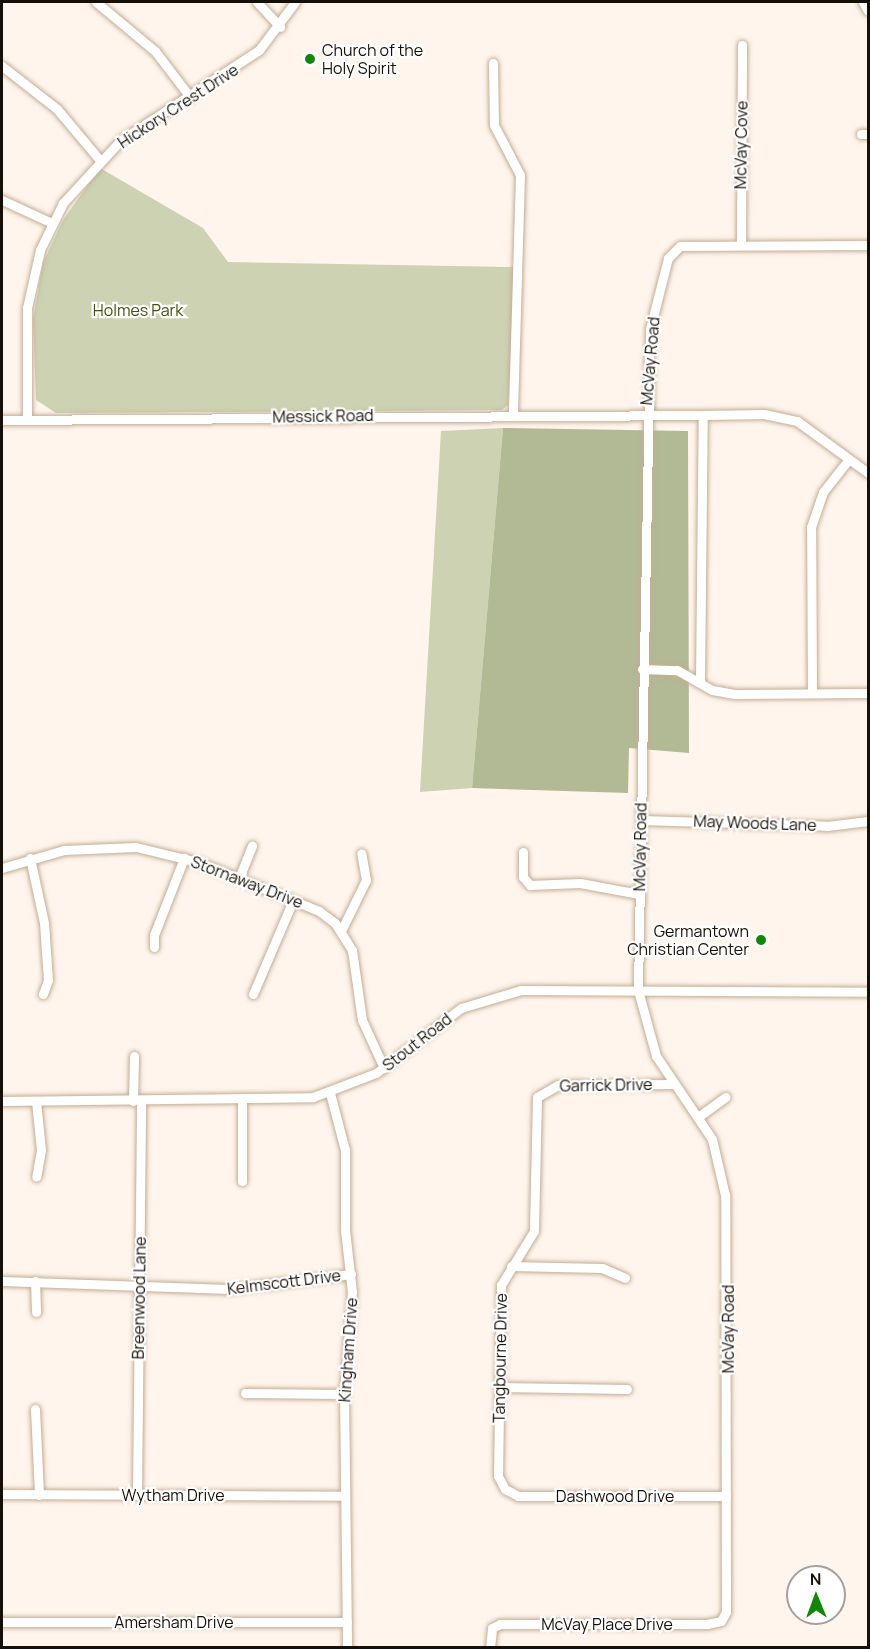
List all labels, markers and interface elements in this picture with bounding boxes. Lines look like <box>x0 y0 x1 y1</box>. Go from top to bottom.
place label: Church of the Holy Spirit <box>322 40 423 78</box>
marker: Church of the Holy Spirit <box>303 52 317 66</box>
street label: Hickory Crest Drive <box>114 60 242 152</box>
street label: McVay Cove <box>731 101 751 189</box>
park label: Holmes Park <box>93 300 183 320</box>
street label: McVay Road <box>637 316 663 406</box>
street label: Messick Road <box>272 406 374 426</box>
street label: McVay Road <box>630 802 650 892</box>
street label: May Woods Lane <box>693 811 817 835</box>
street label: Stornaway Drive <box>188 852 306 912</box>
place label: Germantown Christian Center <box>627 921 749 959</box>
marker: Germantown Christian Center <box>754 933 768 947</box>
street label: Stout Road <box>379 1009 455 1075</box>
street label: Garrick Drive <box>559 1075 653 1095</box>
street label: Breenwood Lane <box>128 1236 150 1360</box>
street label: Kelmscott Drive <box>226 1265 342 1299</box>
street label: McVay Road <box>718 1285 738 1373</box>
street label: Tangbourne Drive <box>489 1293 511 1423</box>
street label: Kingham Drive <box>335 1297 361 1403</box>
street label: Wytham Drive <box>121 1485 225 1505</box>
street label: Dashwood Drive <box>556 1486 674 1506</box>
north arrow <box>786 1565 846 1625</box>
text: N <box>810 1568 822 1590</box>
street label: Amersham Drive <box>114 1612 234 1632</box>
street label: McVay Place Drive <box>541 1614 673 1634</box>

